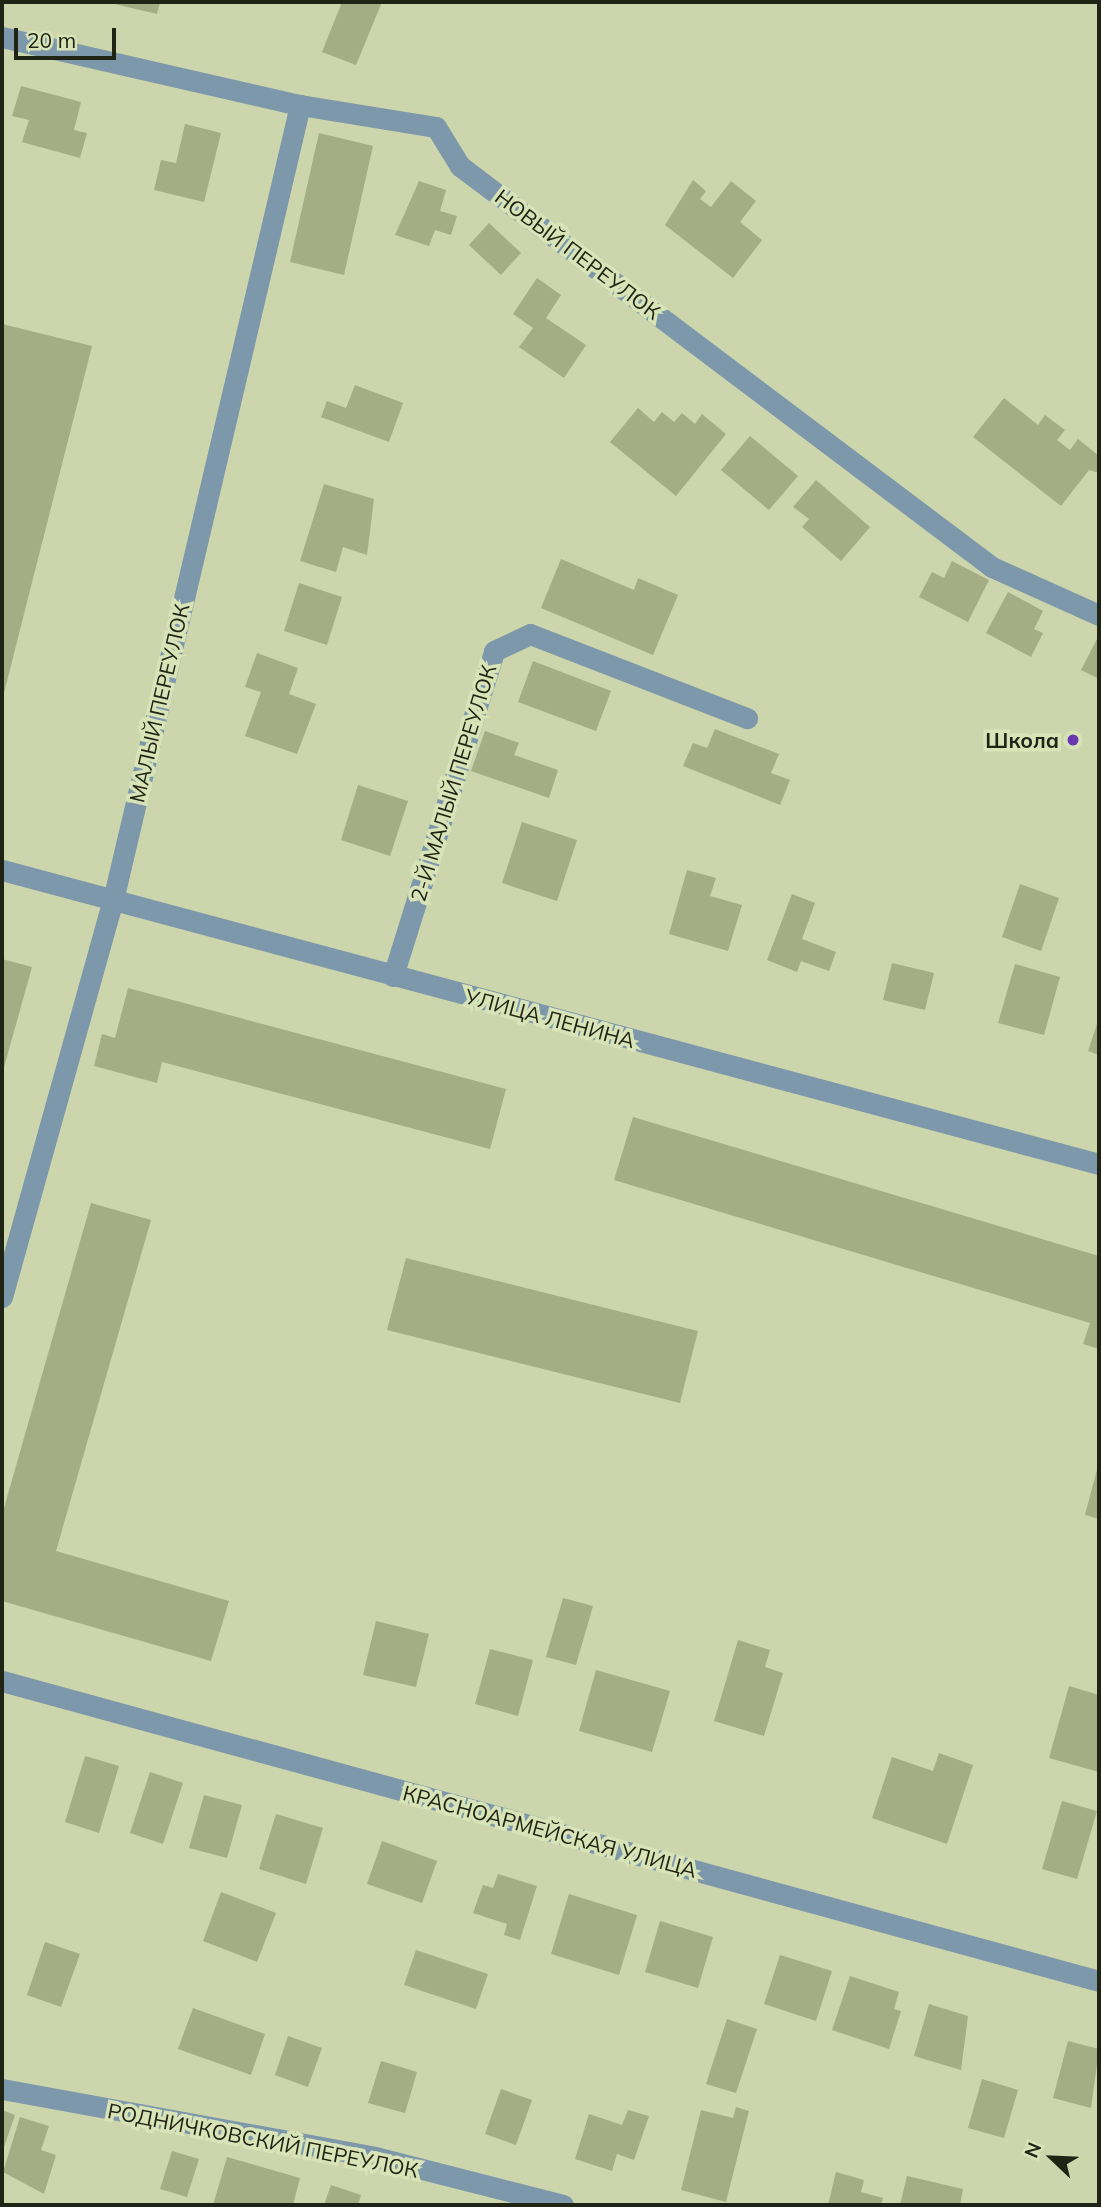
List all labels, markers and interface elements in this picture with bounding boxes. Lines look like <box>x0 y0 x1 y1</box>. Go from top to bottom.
scale bar <box>18 14 119 58</box>
text: 20 m <box>27 27 76 53</box>
street label: НОВЫЙ ПЕРЕУЛОК <box>490 184 666 324</box>
street label: МАЛЫЙ ПЕРЕУЛОК <box>124 601 194 805</box>
street label: 2-Й МАЛЫЙ ПЕРЕУЛОК <box>405 662 501 904</box>
place label: Школа <box>985 727 1059 753</box>
marker: Школа <box>1065 732 1081 748</box>
street label: УЛИЦА ЛЕНИНА <box>462 983 638 1053</box>
street label: КРАСНОАРМЕЙСКАЯ УЛИЦА <box>400 1780 700 1882</box>
street label: РОДНИЧКОВСКИЙ ПЕРЕУЛОК <box>106 2097 420 2183</box>
north arrow <box>1017 2123 1087 2193</box>
text: N <box>1019 2139 1047 2161</box>

